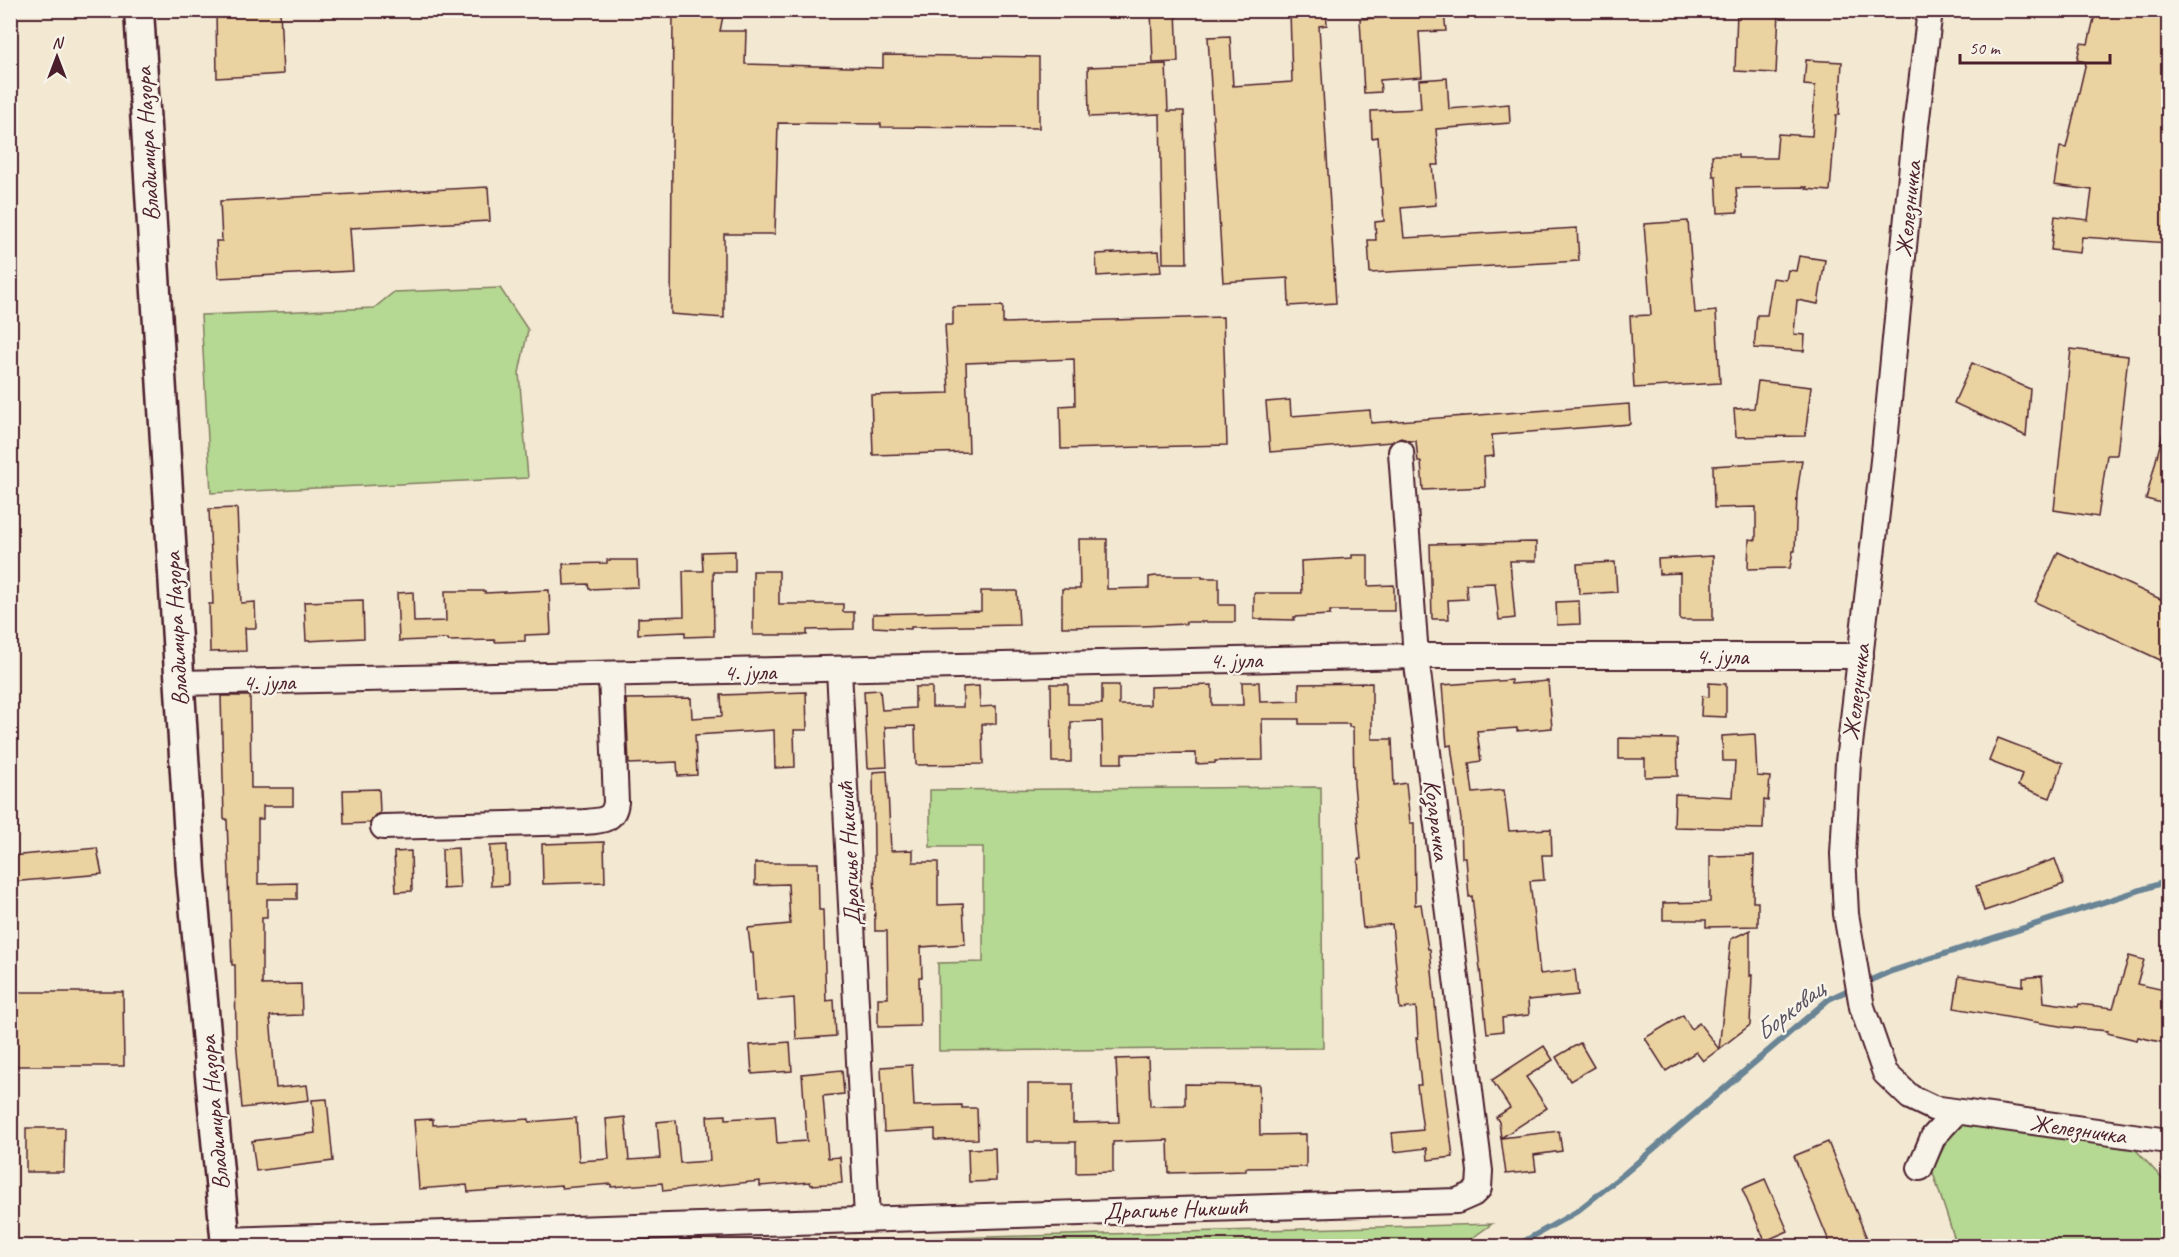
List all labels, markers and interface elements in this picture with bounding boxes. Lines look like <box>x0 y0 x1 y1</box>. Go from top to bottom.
north arrow <box>27 27 87 87</box>
scale bar <box>1960 27 2110 65</box>
text: N <box>52 33 65 53</box>
text: 50 m <box>1969 37 2002 59</box>
street label: Владимира Назора <box>128 65 166 222</box>
street label: Железничка <box>1888 158 1928 259</box>
street label: Владимира Назора <box>157 550 195 707</box>
street label: 4. јула <box>1696 641 1750 671</box>
street label: Железничка <box>1835 641 1877 742</box>
street label: 4. јула <box>1209 645 1264 675</box>
street label: 4. јула <box>723 657 778 687</box>
street label: 4. јула <box>242 667 297 697</box>
street label: Козарачка <box>1416 778 1457 864</box>
street label: Драгиње Никшић <box>830 780 868 927</box>
water label: Борковац <box>1748 971 1834 1048</box>
street label: Владимира Назора <box>192 1033 236 1191</box>
street label: Железничка <box>2028 1107 2129 1151</box>
street label: Драгиње Никшић <box>1103 1191 1249 1227</box>

